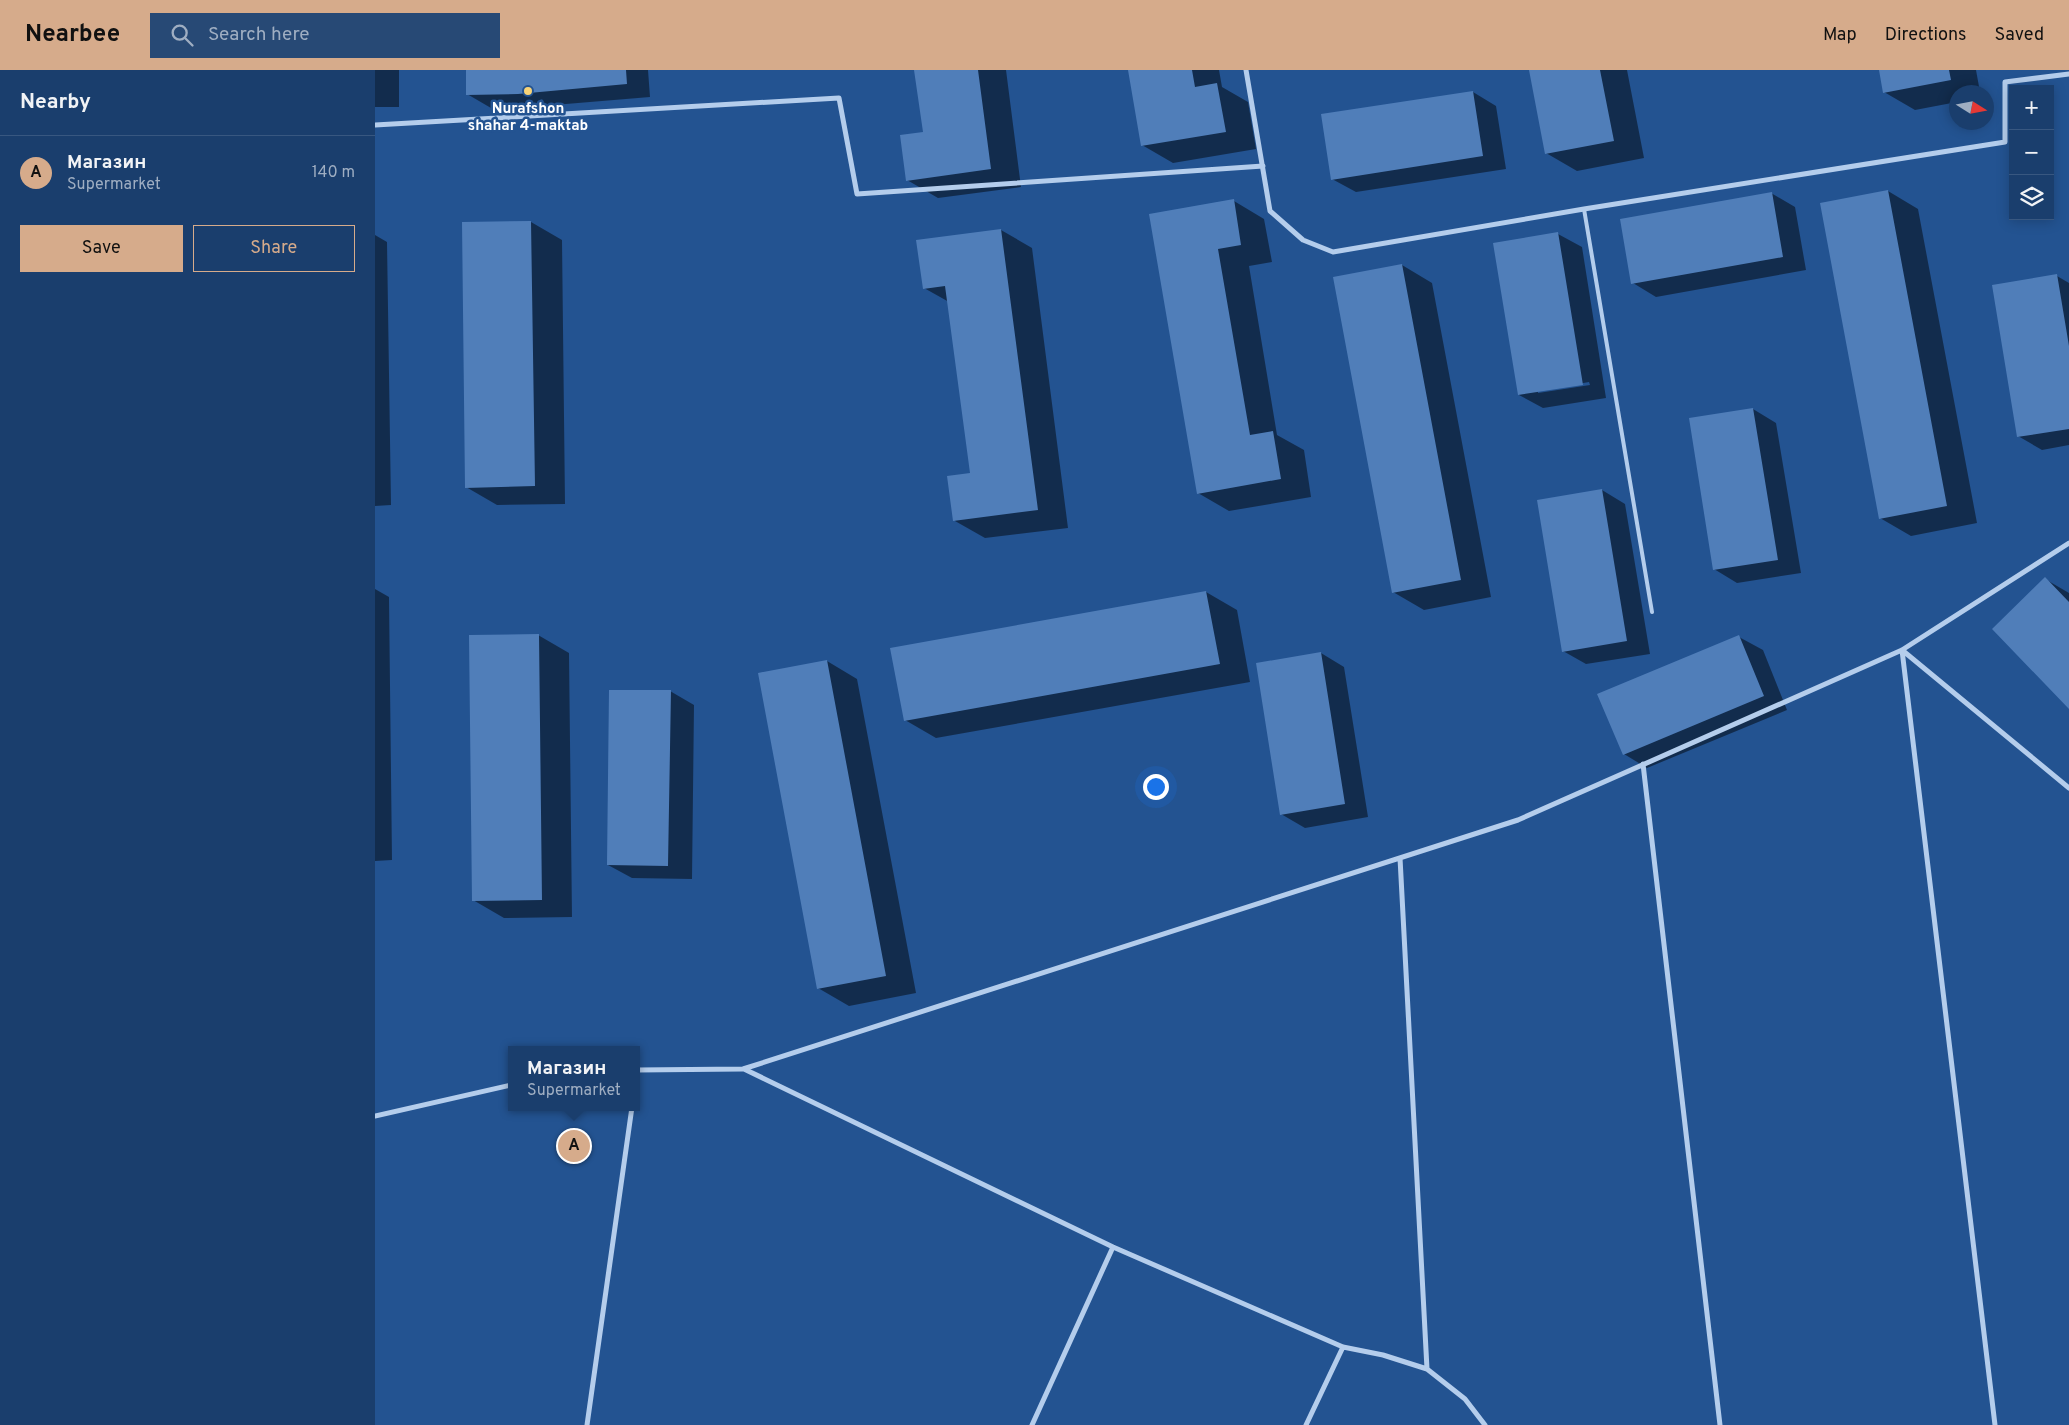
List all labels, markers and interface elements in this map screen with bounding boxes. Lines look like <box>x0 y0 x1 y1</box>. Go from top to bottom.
search box <box>150 13 500 58</box>
text: Nearbee <box>25 20 120 50</box>
icon: search <box>168 21 196 49</box>
text: Search here <box>208 23 310 47</box>
text: Map <box>1823 24 1857 47</box>
text: Directions <box>1885 24 1967 47</box>
text: Saved <box>1995 24 2044 47</box>
marker: Nurafshon shahar 4-maktab <box>522 85 534 97</box>
north arrow <box>1949 85 1994 130</box>
map controls <box>2009 85 2054 220</box>
button: + <box>2009 85 2054 130</box>
text: Nearby <box>20 89 91 116</box>
place label: Nurafshon shahar 4-maktab <box>468 100 588 136</box>
button: − <box>2009 130 2054 175</box>
text: Магазин <box>67 151 146 175</box>
text: A <box>30 163 42 183</box>
text: 140 m <box>312 163 355 183</box>
text: Supermarket <box>67 175 161 195</box>
button: layers <box>2009 175 2054 220</box>
button: Save <box>20 225 183 272</box>
button: Share <box>193 225 355 272</box>
your location <box>1143 774 1169 800</box>
popup <box>508 1046 640 1111</box>
text: Магазин <box>527 1057 606 1081</box>
text: Supermarket <box>527 1081 621 1101</box>
pin: A <box>558 1127 590 1165</box>

